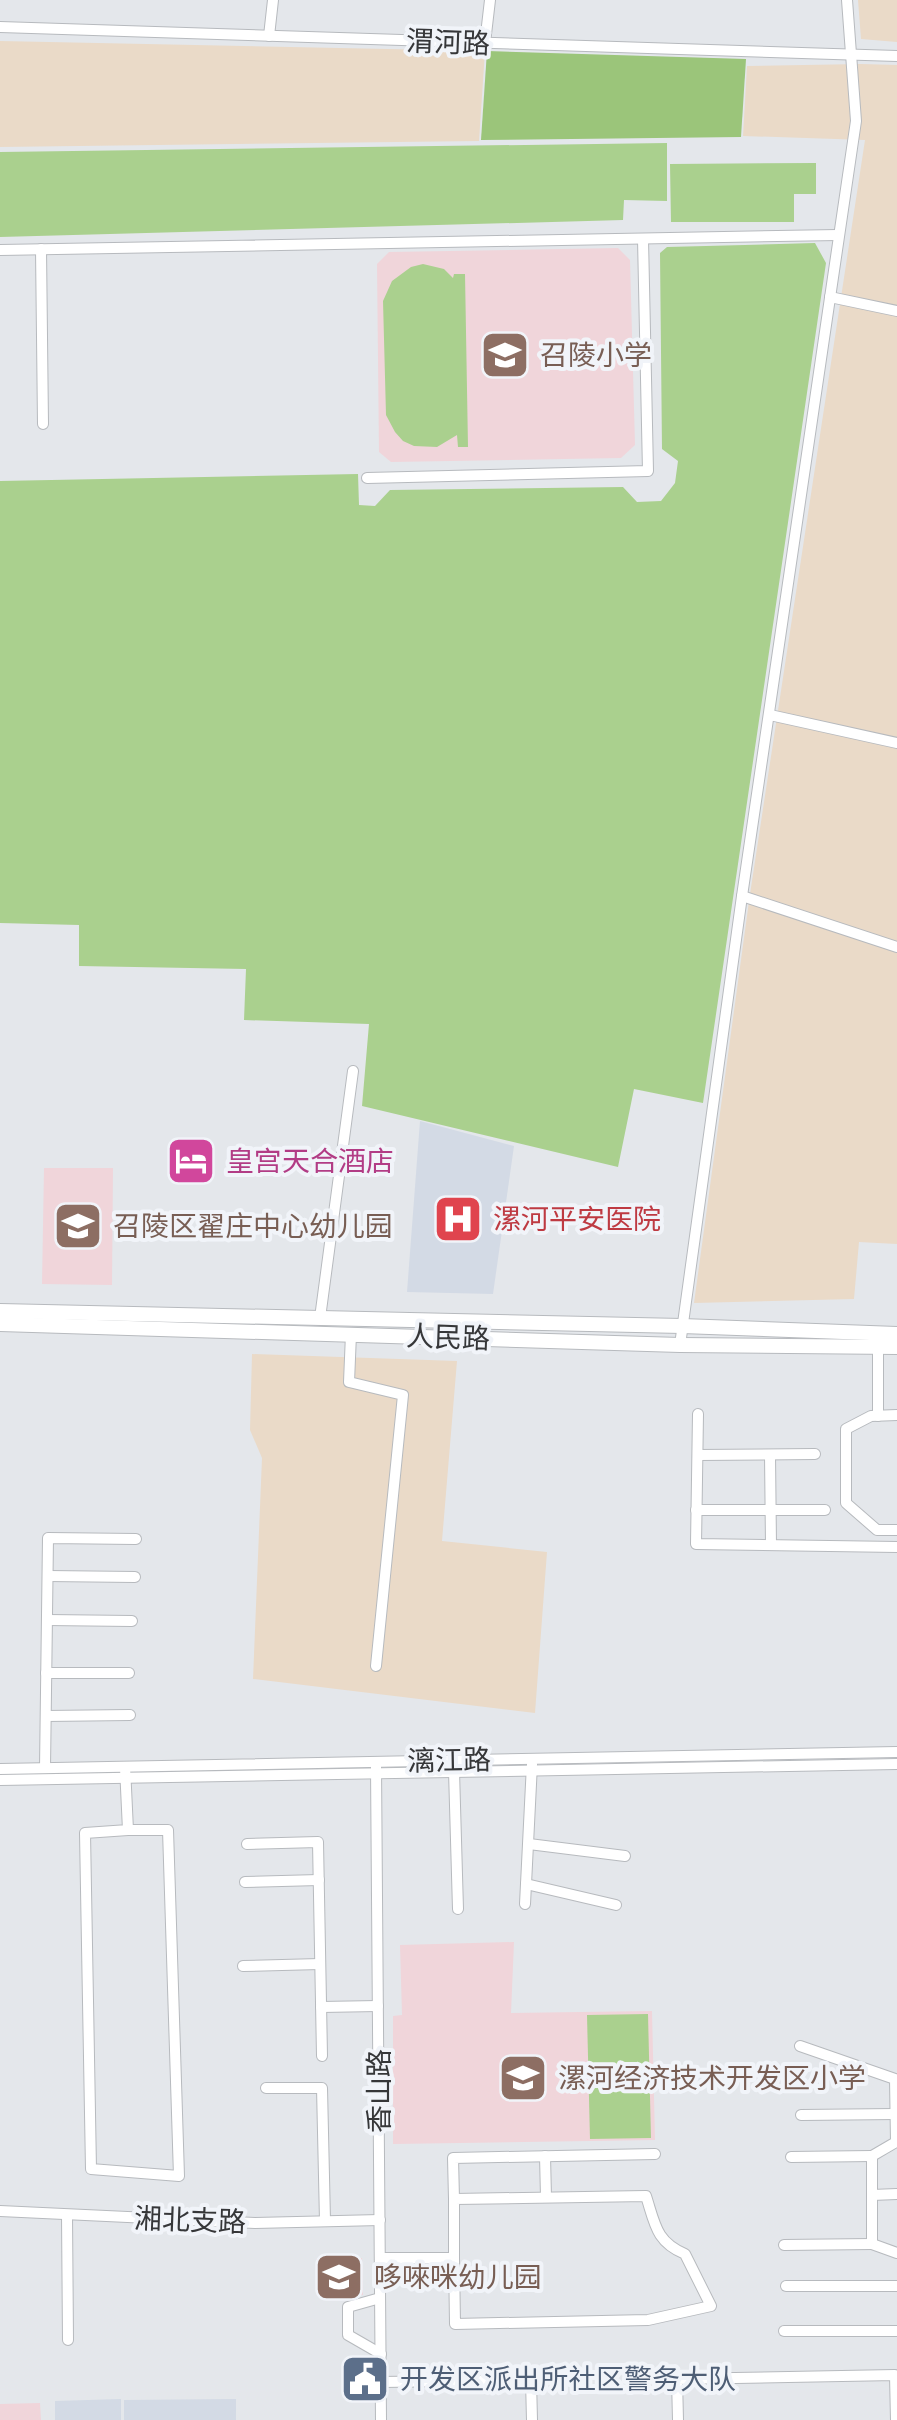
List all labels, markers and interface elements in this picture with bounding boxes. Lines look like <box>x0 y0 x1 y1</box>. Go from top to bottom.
street label: 渭河路 <box>405 22 491 61</box>
school or university icon: 召陵小学 <box>479 329 531 381</box>
place label: 召陵小学 <box>540 336 652 373</box>
hotel icon: 皇宫天合酒店 <box>165 1135 217 1187</box>
place label: 皇宫天合酒店 <box>226 1142 394 1179</box>
hospital icon: 漯河平安医院 <box>432 1193 484 1245</box>
school or university icon: 召陵区翟庄中心幼儿园 <box>52 1200 104 1252</box>
place label: 漯河平安医院 <box>493 1200 661 1237</box>
place label: 召陵区翟庄中心幼儿园 <box>113 1207 393 1244</box>
street label: 人民路 <box>405 1317 491 1356</box>
street label: 漓江路 <box>407 1740 491 1779</box>
street label: 香山路 <box>360 2049 397 2133</box>
school or university icon: 漯河经济技术开发区小学 <box>497 2052 549 2104</box>
place label: 漯河经济技术开发区小学 <box>558 2059 866 2096</box>
street label: 湘北支路 <box>133 2199 247 2240</box>
school or university icon: 哆唻咪幼儿园 <box>313 2251 365 2303</box>
place label: 哆唻咪幼儿园 <box>374 2258 542 2295</box>
public building icon: 开发区派出所社区警务大队 <box>339 2353 391 2405</box>
place label: 开发区派出所社区警务大队 <box>400 2360 736 2397</box>

